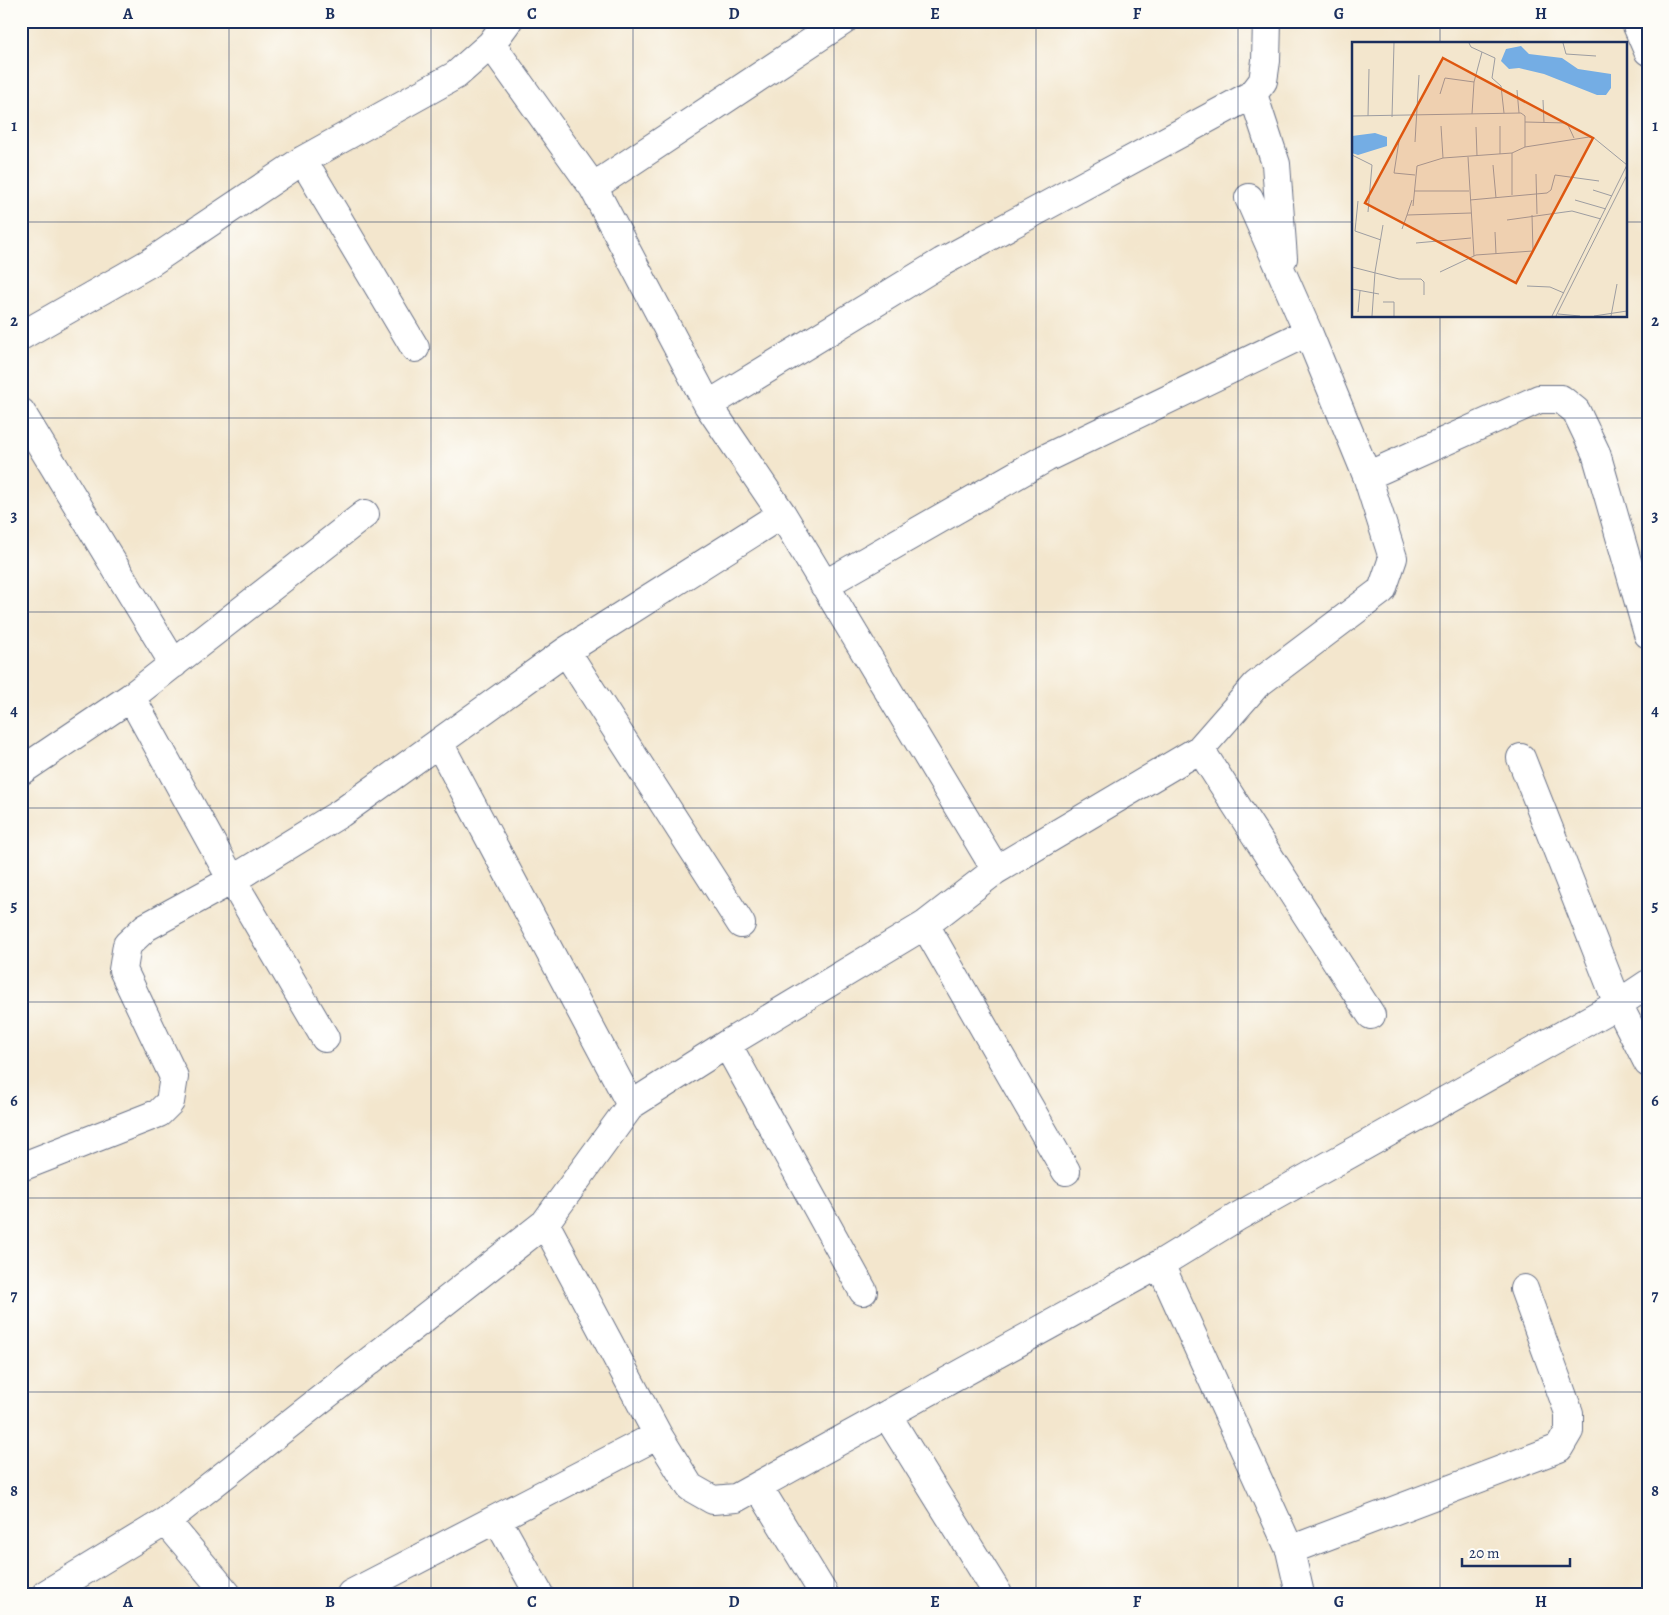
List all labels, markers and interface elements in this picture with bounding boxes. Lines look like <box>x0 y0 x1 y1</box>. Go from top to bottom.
text: A <box>122 3 134 25</box>
text: B <box>325 3 335 25</box>
text: C <box>527 3 537 25</box>
text: D <box>728 3 740 25</box>
text: E <box>930 3 940 25</box>
text: F <box>1133 3 1142 25</box>
text: G <box>1334 3 1344 25</box>
text: H <box>1535 3 1547 25</box>
inset map <box>1352 42 1626 318</box>
text: 1 <box>11 115 17 137</box>
text: 1 <box>1652 115 1658 137</box>
text: 2 <box>10 310 18 332</box>
text: 2 <box>1651 310 1659 332</box>
text: 3 <box>11 505 18 527</box>
text: 3 <box>1652 505 1659 527</box>
text: 4 <box>10 700 18 722</box>
text: 4 <box>1651 700 1659 722</box>
text: 5 <box>11 895 18 917</box>
text: 5 <box>1652 895 1659 917</box>
text: 6 <box>10 1090 18 1112</box>
text: 6 <box>1651 1090 1659 1112</box>
text: 7 <box>11 1285 18 1307</box>
text: 7 <box>1652 1285 1659 1307</box>
text: 8 <box>10 1480 18 1502</box>
text: 8 <box>1651 1480 1659 1502</box>
scale bar <box>1462 1535 1569 1567</box>
text: 20 m <box>1469 1543 1500 1563</box>
text: A <box>122 1591 134 1613</box>
text: B <box>325 1591 335 1613</box>
text: C <box>527 1591 537 1613</box>
text: D <box>728 1591 740 1613</box>
text: E <box>930 1591 940 1613</box>
text: F <box>1133 1591 1142 1613</box>
text: G <box>1334 1591 1344 1613</box>
text: H <box>1535 1591 1547 1613</box>

